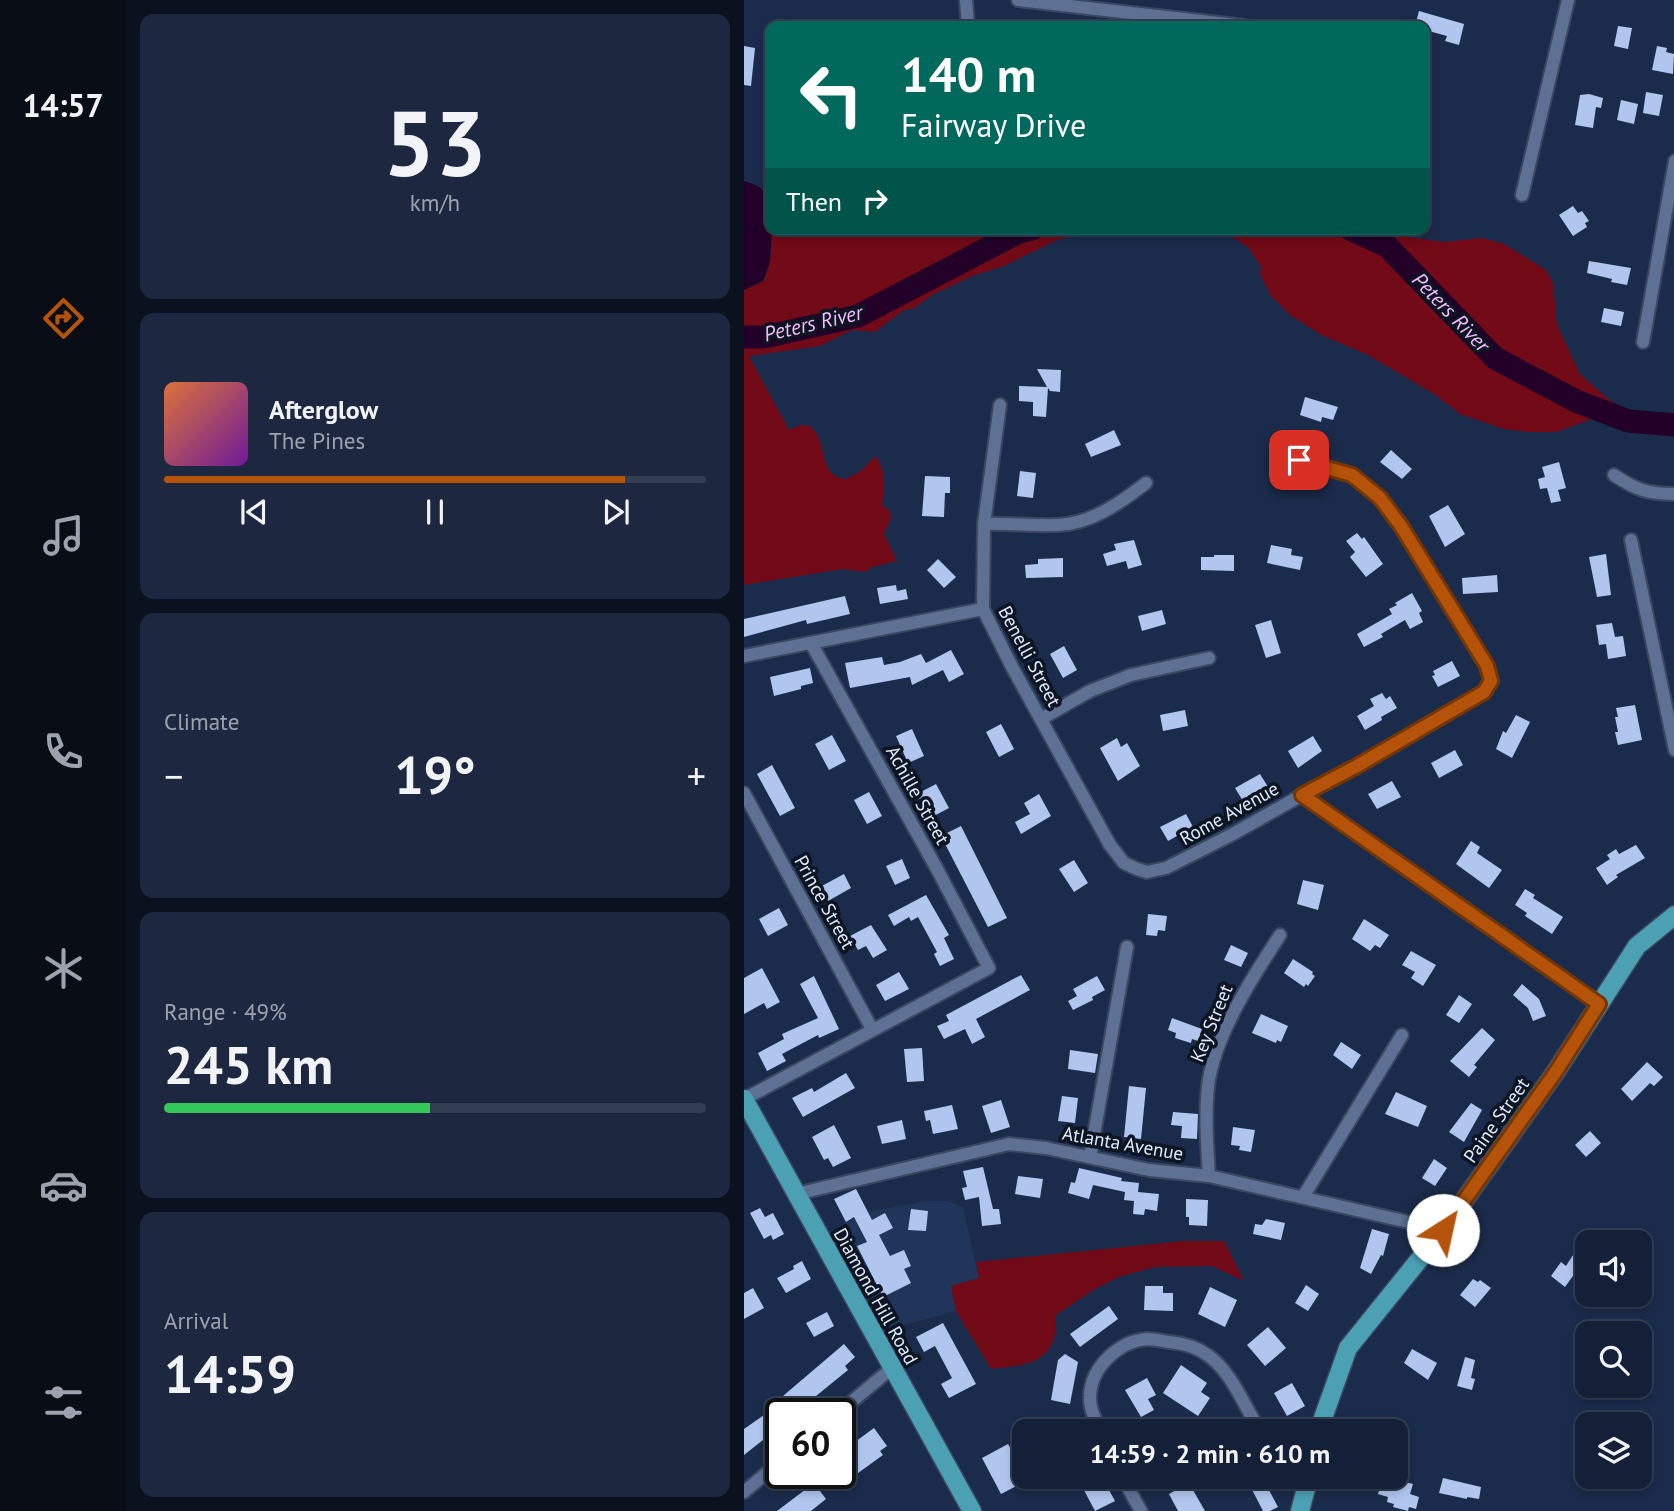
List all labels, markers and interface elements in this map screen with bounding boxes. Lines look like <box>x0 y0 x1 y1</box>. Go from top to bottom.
text: 140 m <box>901 42 1036 106</box>
icon: left <box>786 49 877 140</box>
text: 53 <box>383 83 487 201</box>
text: 14:57 <box>22 84 104 126</box>
text: Fairway Drive <box>901 104 1086 146</box>
icon: right <box>856 182 894 220</box>
text: Then <box>786 185 842 218</box>
text: km/h <box>410 188 460 217</box>
water label: Peters River <box>1406 266 1497 359</box>
icon: directions <box>39 294 88 343</box>
water label: Peters River <box>761 298 867 347</box>
text: Afterglow <box>269 393 378 426</box>
text: The Pines <box>269 426 365 455</box>
pin <box>1269 430 1329 490</box>
icon: arrive <box>1280 441 1318 479</box>
icon: previous <box>235 493 273 531</box>
icon: pause <box>416 493 454 531</box>
icon: next <box>597 493 635 531</box>
icon: music <box>39 511 88 560</box>
street label: Benelli Street <box>993 602 1067 711</box>
text: Climate <box>164 707 239 736</box>
icon: phone <box>39 727 88 776</box>
text: 19° <box>394 741 476 808</box>
street label: Achille Street <box>881 741 955 849</box>
text: − <box>164 751 183 800</box>
text: + <box>687 751 706 800</box>
street label: Rome Avenue <box>1175 776 1283 850</box>
street label: Prince Street <box>789 851 861 953</box>
icon: climate <box>39 944 88 993</box>
street label: Key Street <box>1185 980 1238 1065</box>
text: Range · 49% <box>164 997 287 1026</box>
text: 245 km <box>164 1031 333 1098</box>
street label: Paine Street <box>1458 1072 1534 1167</box>
street label: Atlanta Avenue <box>1061 1121 1185 1165</box>
icon: car <box>39 1161 88 1210</box>
position arrow <box>1406 1193 1480 1267</box>
street label: Diamond Hill Road <box>829 1223 923 1369</box>
map controls <box>1575 1230 1652 1489</box>
button: sound <box>1575 1230 1652 1307</box>
text: Arrival <box>164 1306 228 1335</box>
button: search <box>1575 1321 1652 1398</box>
text: 14:59 <box>164 1340 296 1407</box>
icon: filters <box>39 1378 88 1427</box>
speed limit sign: 60 <box>765 1398 856 1489</box>
button: layers <box>1575 1412 1652 1489</box>
text: 14:59 · 2 min · 610 m <box>1090 1437 1330 1470</box>

